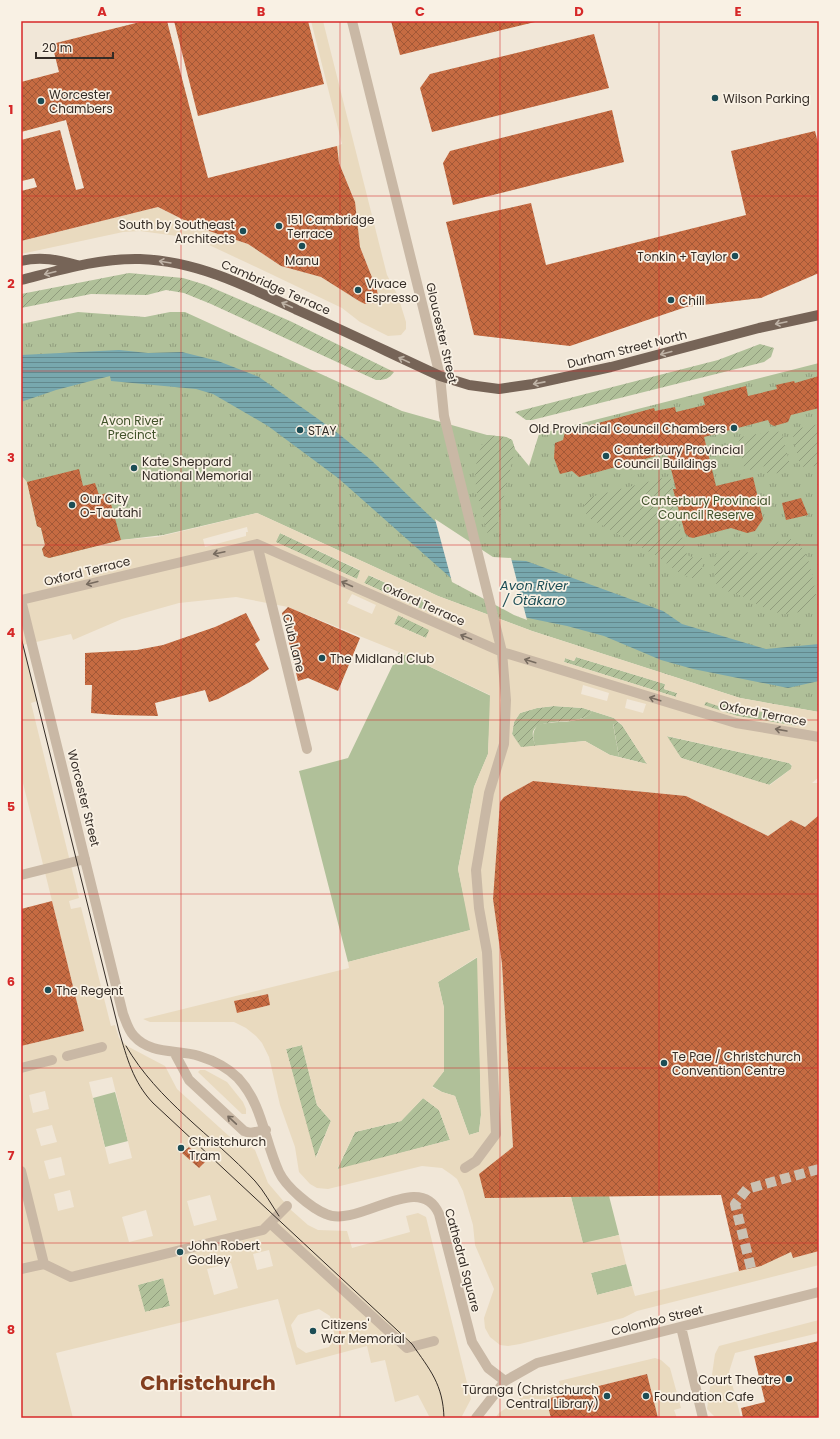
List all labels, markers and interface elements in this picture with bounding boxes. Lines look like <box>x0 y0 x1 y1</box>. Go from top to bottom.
text: A <box>97 2 107 21</box>
text: B <box>257 2 266 21</box>
text: C <box>415 2 425 21</box>
text: D <box>574 2 584 21</box>
text: E <box>734 2 742 21</box>
scale bar <box>36 34 113 60</box>
text: 20 m <box>42 39 72 56</box>
place label: Worcester Chambers <box>49 86 113 117</box>
place label: Wilson Parking <box>723 90 810 107</box>
marker: Wilson Parking <box>710 93 720 103</box>
marker: Worcester Chambers <box>36 96 46 106</box>
text: 1 <box>9 100 13 119</box>
place label: 151 Cambridge Terrace <box>287 211 374 242</box>
place label: South by Southeast Architects <box>119 216 235 247</box>
marker: 151 Cambridge Terrace <box>274 221 284 231</box>
marker: South by Southeast Architects <box>238 226 248 236</box>
marker: Manu <box>297 241 307 251</box>
place label: Tonkin + Taylor <box>637 248 728 265</box>
marker: Tonkin + Taylor <box>730 251 740 261</box>
place label: Manu <box>285 252 319 269</box>
street label: Cambridge Terrace <box>219 255 333 319</box>
one-way arrow <box>159 258 172 266</box>
one-way arrow <box>44 270 57 277</box>
text: 2 <box>7 274 15 293</box>
place label: Vivace Espresso <box>366 275 419 306</box>
street label: Gloucester Street <box>422 281 462 385</box>
marker: Vivace Espresso <box>353 285 363 295</box>
place label: Chill <box>679 292 705 309</box>
marker: Chill <box>666 295 676 305</box>
one-way arrow <box>281 301 293 308</box>
one-way arrow <box>775 320 788 328</box>
street label: Durham Street North <box>565 326 689 372</box>
one-way arrow <box>659 350 672 357</box>
one-way arrow <box>399 356 411 363</box>
one-way arrow <box>533 379 546 387</box>
park label: Avon River Precinct <box>101 412 164 443</box>
place label: Old Provincial Council Chambers <box>529 420 726 437</box>
place label: STAY <box>308 422 337 439</box>
marker: Old Provincial Council Chambers <box>729 423 739 433</box>
marker: STAY <box>295 425 305 435</box>
place label: Canterbury Provincial Council Buildings <box>614 441 743 472</box>
text: 3 <box>7 448 15 467</box>
marker: Canterbury Provincial Council Buildings <box>601 451 611 461</box>
place label: Kate Sheppard National Memorial <box>142 453 252 484</box>
marker: Kate Sheppard National Memorial <box>129 463 139 473</box>
place label: Our City O-Tautahi <box>80 490 141 521</box>
park label: Canterbury Provincial Council Reserve <box>641 492 771 523</box>
marker: Our City O-Tautahi <box>67 500 77 510</box>
one-way arrow <box>213 549 226 557</box>
street label: Oxford Terrace <box>42 552 132 590</box>
water label: Avon River / Ōtākaro <box>499 576 569 610</box>
street label: Oxford Terrace <box>380 578 468 630</box>
one-way arrow <box>86 580 99 588</box>
one-way arrow <box>341 580 353 587</box>
street label: Club Lane <box>279 612 309 674</box>
text: 4 <box>7 623 16 642</box>
one-way arrow <box>460 632 472 640</box>
place label: The Midland Club <box>330 650 434 667</box>
marker: The Midland Club <box>317 653 327 663</box>
one-way arrow <box>524 657 537 664</box>
one-way arrow <box>648 695 661 702</box>
street label: Oxford Terrace <box>718 696 808 730</box>
one-way arrow <box>775 726 788 734</box>
street label: Worcester Street <box>64 748 104 848</box>
text: 5 <box>7 797 15 816</box>
text: 6 <box>7 972 15 991</box>
place label: The Regent <box>56 982 123 999</box>
marker: The Regent <box>43 985 53 995</box>
place label: Te Pae / Christchurch Convention Centre <box>672 1048 801 1079</box>
marker: Te Pae / Christchurch Convention Centre <box>659 1058 669 1068</box>
one-way arrow <box>227 1115 237 1125</box>
place label: Christchurch Tram <box>189 1133 266 1164</box>
marker: Christchurch Tram <box>176 1143 186 1153</box>
text: 7 <box>8 1146 15 1165</box>
street label: Cathedral Square <box>441 1206 485 1314</box>
place label: John Robert Godley <box>188 1237 260 1268</box>
marker: John Robert Godley <box>175 1247 185 1257</box>
street label: Colombo Street <box>609 1300 705 1340</box>
place label: Citizens' War Memorial <box>321 1316 405 1347</box>
text: 8 <box>7 1320 15 1339</box>
marker: Citizens' War Memorial <box>308 1326 318 1336</box>
district label: Christchurch <box>140 1369 276 1397</box>
place label: Court Theatre <box>698 1371 781 1388</box>
marker: Court Theatre <box>784 1374 794 1384</box>
place label: Tūranga (Christchurch Central Library) <box>463 1381 599 1412</box>
place label: Foundation Cafe <box>654 1388 754 1405</box>
marker: Tūranga (Christchurch Central Library) <box>602 1391 612 1401</box>
marker: Foundation Cafe <box>641 1391 651 1401</box>

